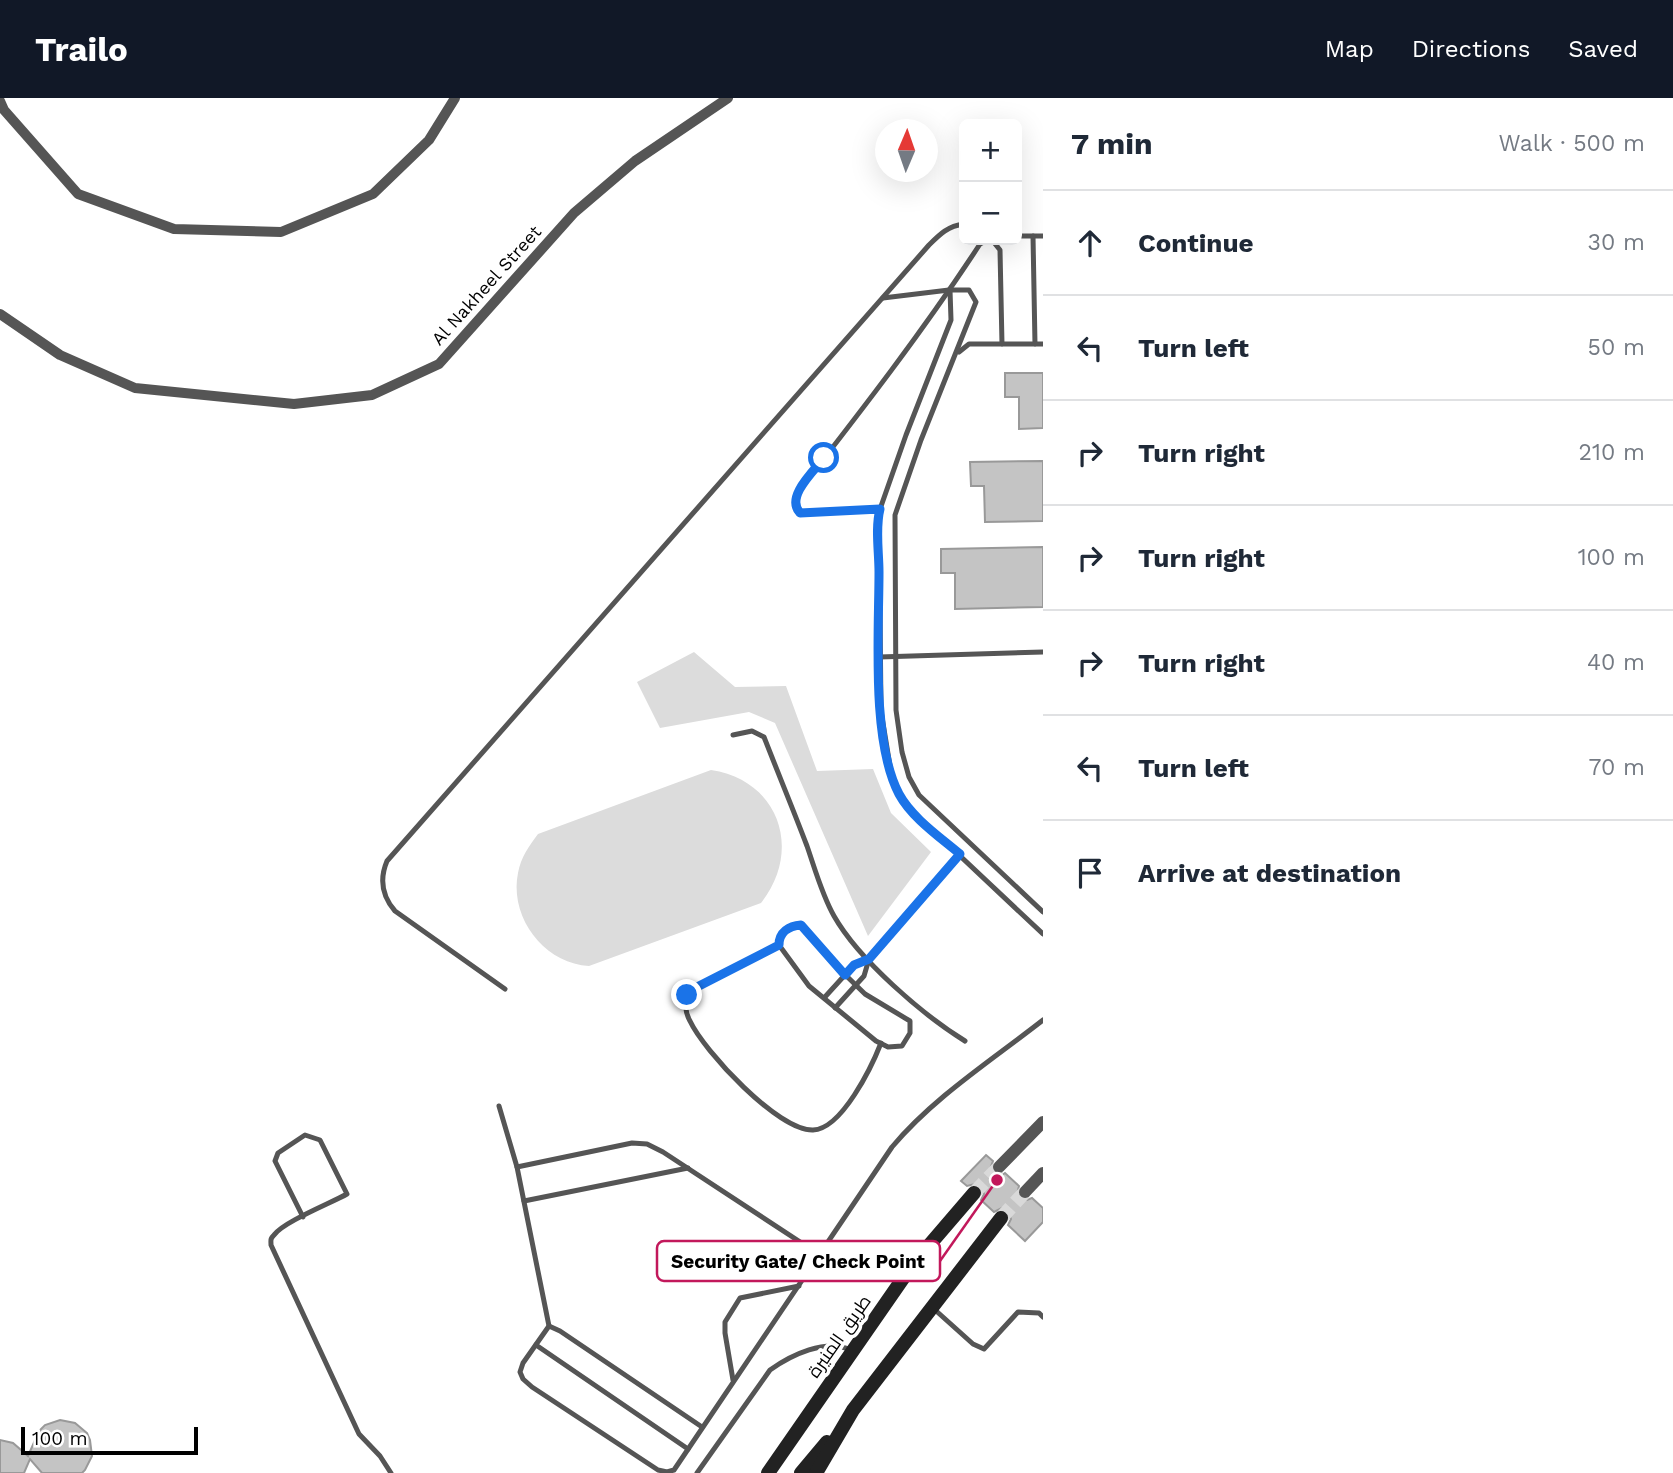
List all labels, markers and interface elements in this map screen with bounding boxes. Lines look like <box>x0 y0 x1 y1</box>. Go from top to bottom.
text: Trailo <box>35 30 128 69</box>
text: Map <box>1325 35 1374 63</box>
text: Directions <box>1412 35 1530 63</box>
text: Saved <box>1568 35 1638 63</box>
north arrow <box>875 119 938 182</box>
map controls <box>959 119 1022 245</box>
button: + <box>959 119 1022 182</box>
text: 7 min <box>1071 126 1153 161</box>
text: Walk · 500 m <box>1499 130 1645 157</box>
button: − <box>959 182 1022 245</box>
street label: Al Nakheel Street <box>427 221 545 349</box>
icon: ahead <box>1071 224 1109 262</box>
text: Continue <box>1138 228 1254 258</box>
text: 30 m <box>1588 229 1645 256</box>
icon: left <box>1071 329 1109 367</box>
text: Turn left <box>1138 333 1249 363</box>
text: 50 m <box>1588 334 1645 361</box>
icon: right <box>1071 434 1109 472</box>
text: Turn right <box>1138 438 1265 468</box>
text: 210 m <box>1579 439 1645 466</box>
route start <box>808 442 839 473</box>
icon: right <box>1071 539 1109 577</box>
text: Turn right <box>1138 543 1265 573</box>
text: 100 m <box>1578 544 1645 571</box>
icon: right <box>1071 644 1109 682</box>
text: Turn right <box>1138 648 1265 678</box>
text: 40 m <box>1587 649 1645 676</box>
icon: left <box>1071 749 1109 787</box>
text: Turn left <box>1138 753 1249 783</box>
text: 70 m <box>1588 754 1645 781</box>
icon: arrive <box>1071 854 1109 892</box>
text: Arrive at destination <box>1138 858 1401 888</box>
route end <box>671 979 702 1010</box>
callout: Security Gate/ Check Point <box>657 1241 940 1281</box>
text: Security Gate/ Check Point <box>671 1250 926 1273</box>
street label: طريق المنيرة <box>803 1291 877 1382</box>
scale bar <box>21 1424 198 1456</box>
text: 100 m <box>32 1427 88 1450</box>

